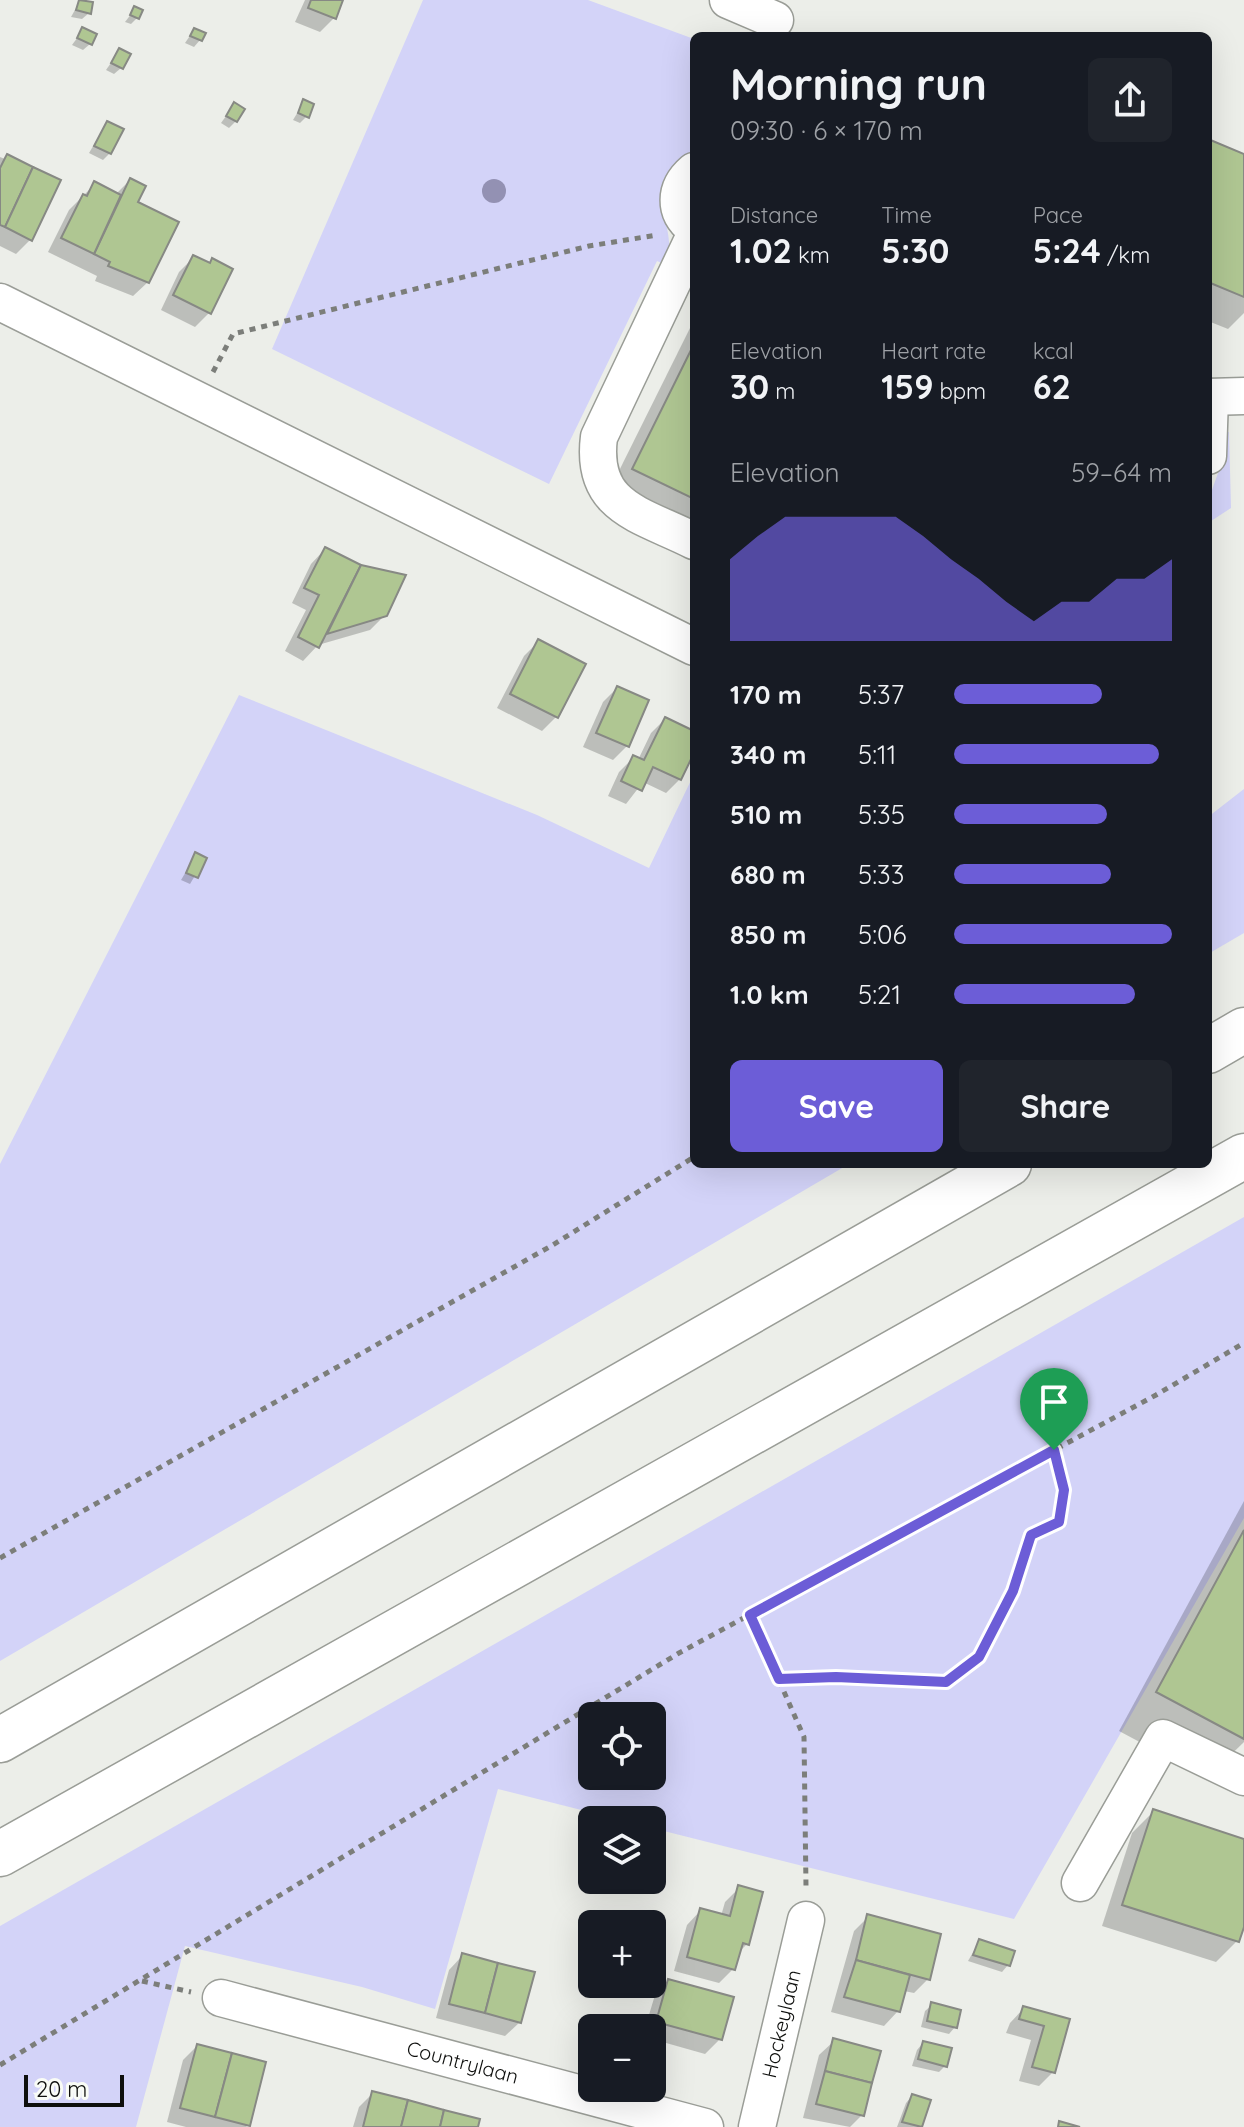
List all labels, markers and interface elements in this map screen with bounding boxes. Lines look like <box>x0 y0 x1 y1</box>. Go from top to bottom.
text: Morning run <box>730 56 987 111</box>
button: share <box>1088 58 1172 142</box>
text: 09:30 · 6 × 170 m <box>730 114 923 147</box>
text: Distance <box>730 201 818 229</box>
text: Time <box>881 201 932 229</box>
text: Pace <box>1033 201 1083 229</box>
text: 1.02 <box>730 229 792 272</box>
text: 5:30 <box>881 229 949 272</box>
text: 5:24 <box>1033 229 1101 272</box>
text: km <box>792 241 830 269</box>
text: /km <box>1101 241 1150 269</box>
text: Elevation <box>730 337 823 365</box>
text: Heart rate <box>881 337 986 365</box>
text: kcal <box>1033 337 1074 365</box>
text: 30 <box>730 365 769 408</box>
text: 159 <box>881 365 933 408</box>
text: 62 <box>1033 365 1071 408</box>
text: m <box>769 377 795 405</box>
text: bpm <box>933 377 986 405</box>
text: Elevation <box>730 456 840 489</box>
text: 59–64 m <box>1071 456 1172 489</box>
text: 170 m <box>730 678 802 711</box>
text: 5:37 <box>858 678 904 711</box>
text: 340 m <box>730 738 806 771</box>
text: 5:11 <box>858 738 896 771</box>
text: 510 m <box>730 798 802 831</box>
text: 5:35 <box>858 798 905 831</box>
text: 680 m <box>730 858 806 891</box>
text: 5:33 <box>858 858 904 891</box>
text: 850 m <box>730 918 806 951</box>
text: 5:06 <box>858 918 907 951</box>
text: 1.0 km <box>730 978 809 1011</box>
text: 5:21 <box>858 978 901 1011</box>
button: Save <box>730 1060 943 1152</box>
button: Share <box>959 1060 1172 1152</box>
pin <box>1020 1368 1088 1450</box>
icon: arrive <box>1032 1380 1076 1424</box>
map controls <box>578 1702 666 2102</box>
button: locate <box>578 1702 666 1790</box>
button: layers <box>578 1806 666 1894</box>
button: + <box>578 1910 666 1998</box>
street label: Hockeylaan <box>756 1967 806 2080</box>
button: − <box>578 2014 666 2102</box>
street label: Countrylaan <box>404 2035 521 2089</box>
scale bar <box>24 2071 124 2107</box>
text: 20 m <box>36 2075 87 2103</box>

